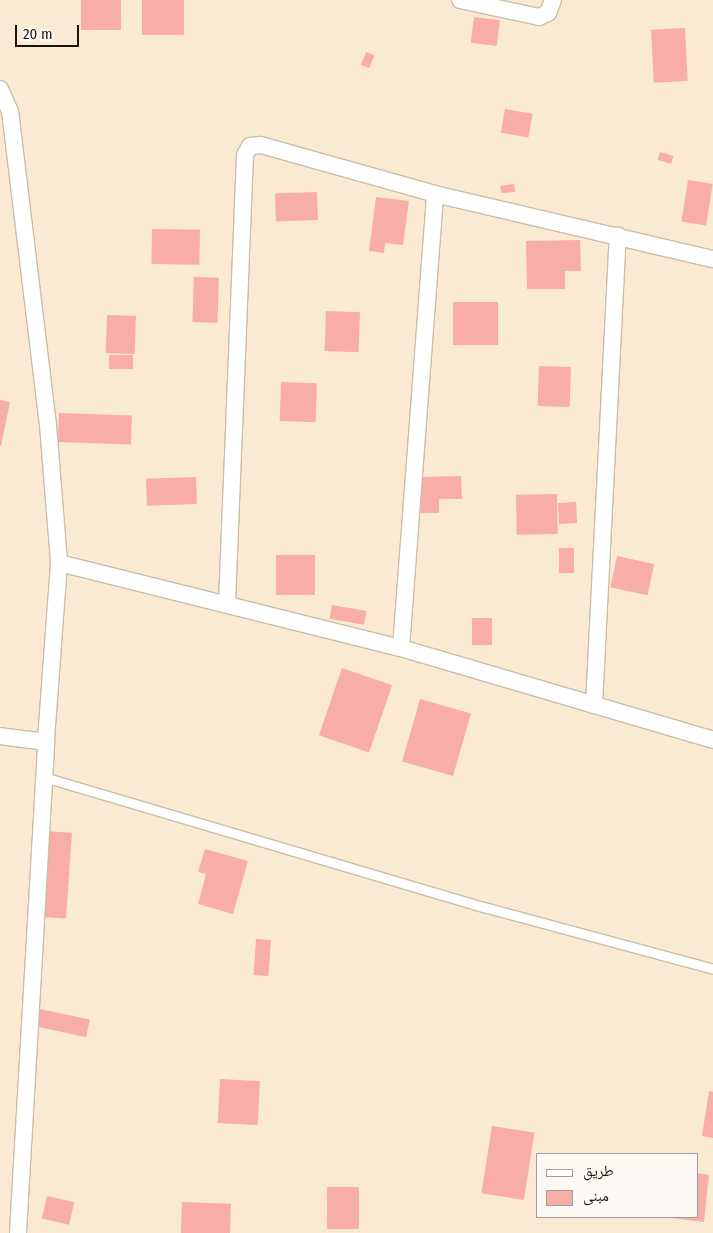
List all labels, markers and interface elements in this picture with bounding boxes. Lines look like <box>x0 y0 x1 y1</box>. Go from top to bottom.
scale bar <box>18 15 81 47</box>
text: 20 m <box>23 25 53 43</box>
legend <box>536 1153 698 1218</box>
text: طريق <box>583 1162 614 1180</box>
text: مبنى <box>583 1187 609 1205</box>

